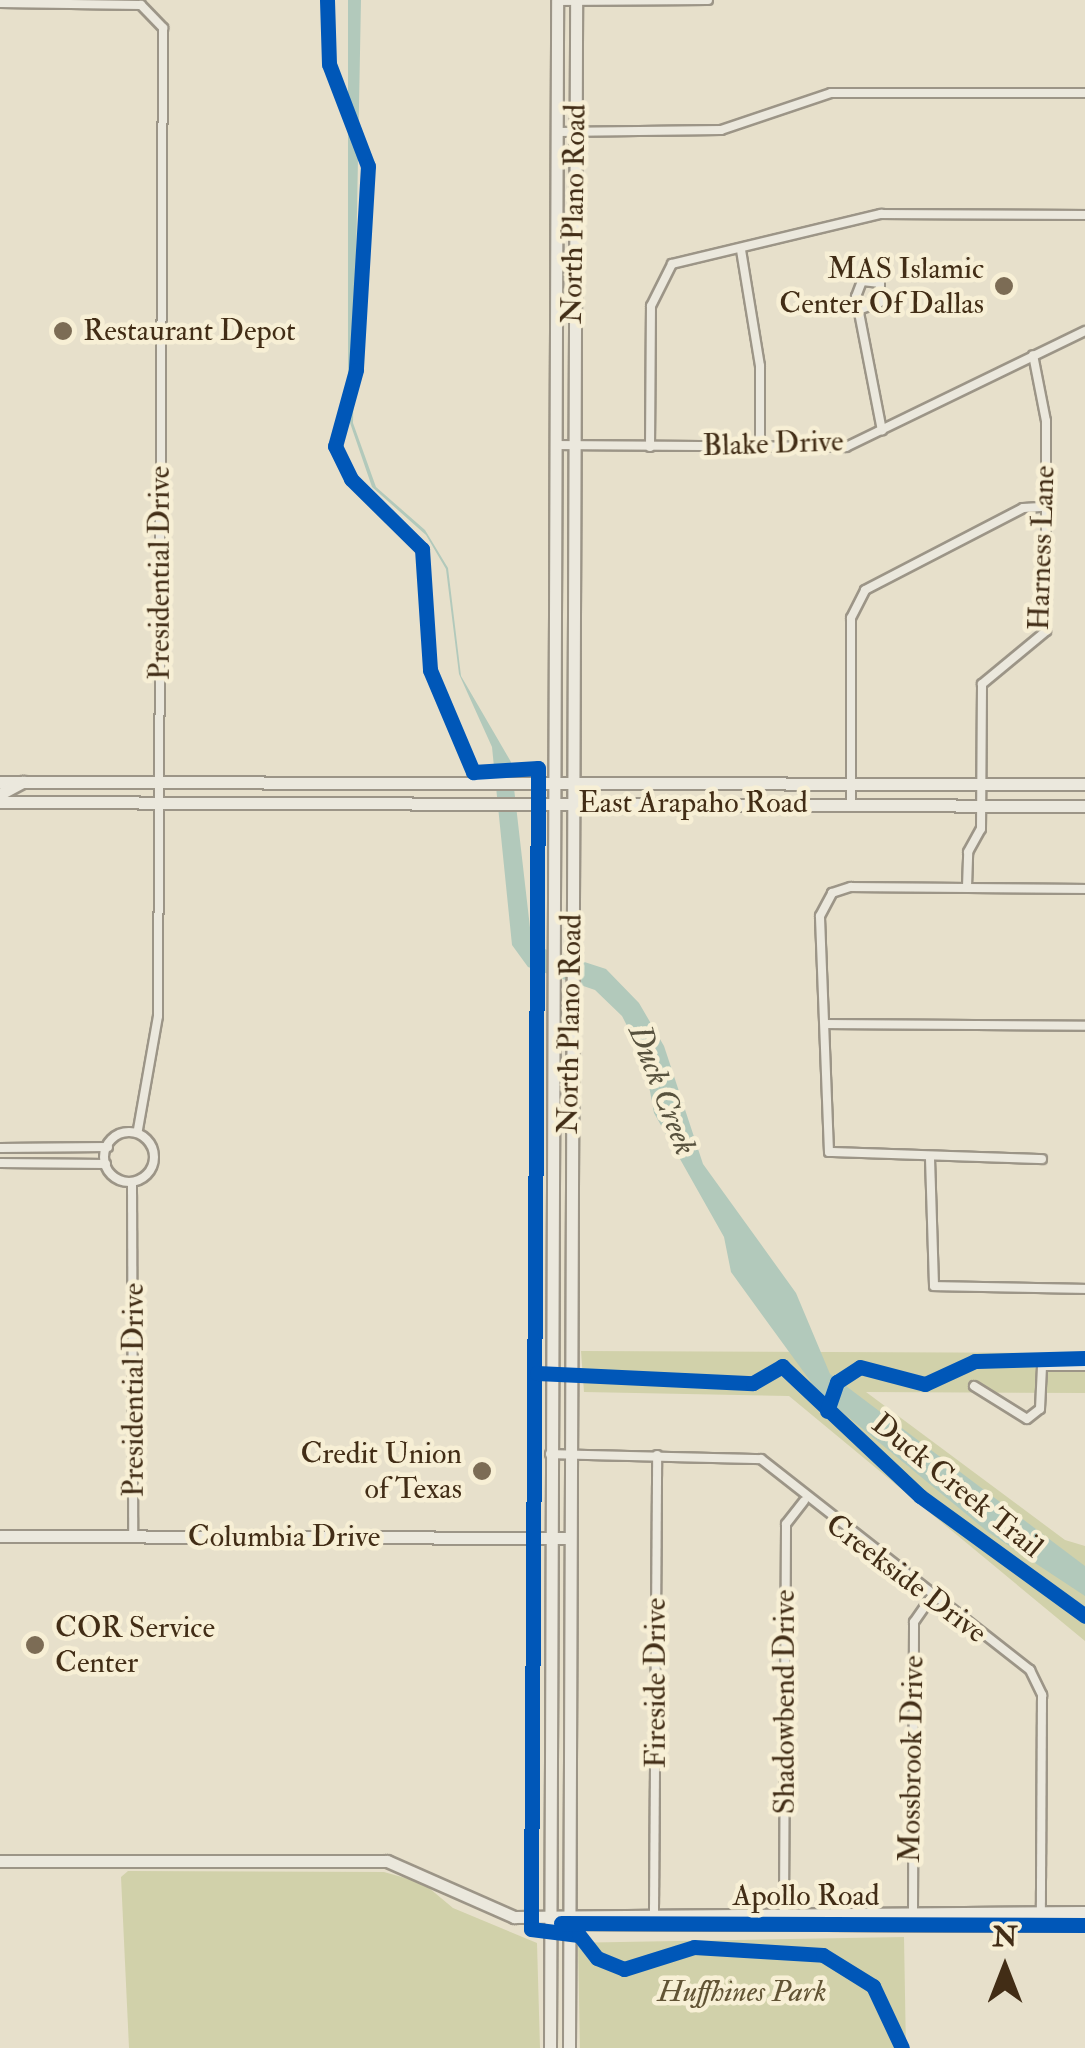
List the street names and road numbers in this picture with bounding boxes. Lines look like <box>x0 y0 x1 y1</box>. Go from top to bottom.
street label: North Plano Road <box>554 104 594 324</box>
street label: Blake Drive <box>702 424 844 464</box>
street label: Harness Lane <box>1021 465 1063 631</box>
street label: Presidential Drive <box>142 466 178 680</box>
street label: East Arapaho Road <box>578 785 808 821</box>
street label: North Plano Road <box>550 914 590 1134</box>
street label: Presidential Drive <box>116 1283 152 1497</box>
street label: Duck Creek Trail <box>864 1406 1050 1566</box>
street label: Creekside Drive <box>818 1507 994 1651</box>
street label: Columbia Drive <box>188 1519 380 1555</box>
street label: Shadowbend Drive <box>767 1590 803 1814</box>
street label: Fireside Drive <box>638 1598 674 1768</box>
street label: Mossbrook Drive <box>892 1655 932 1863</box>
street label: Apollo Road <box>732 1878 880 1914</box>

